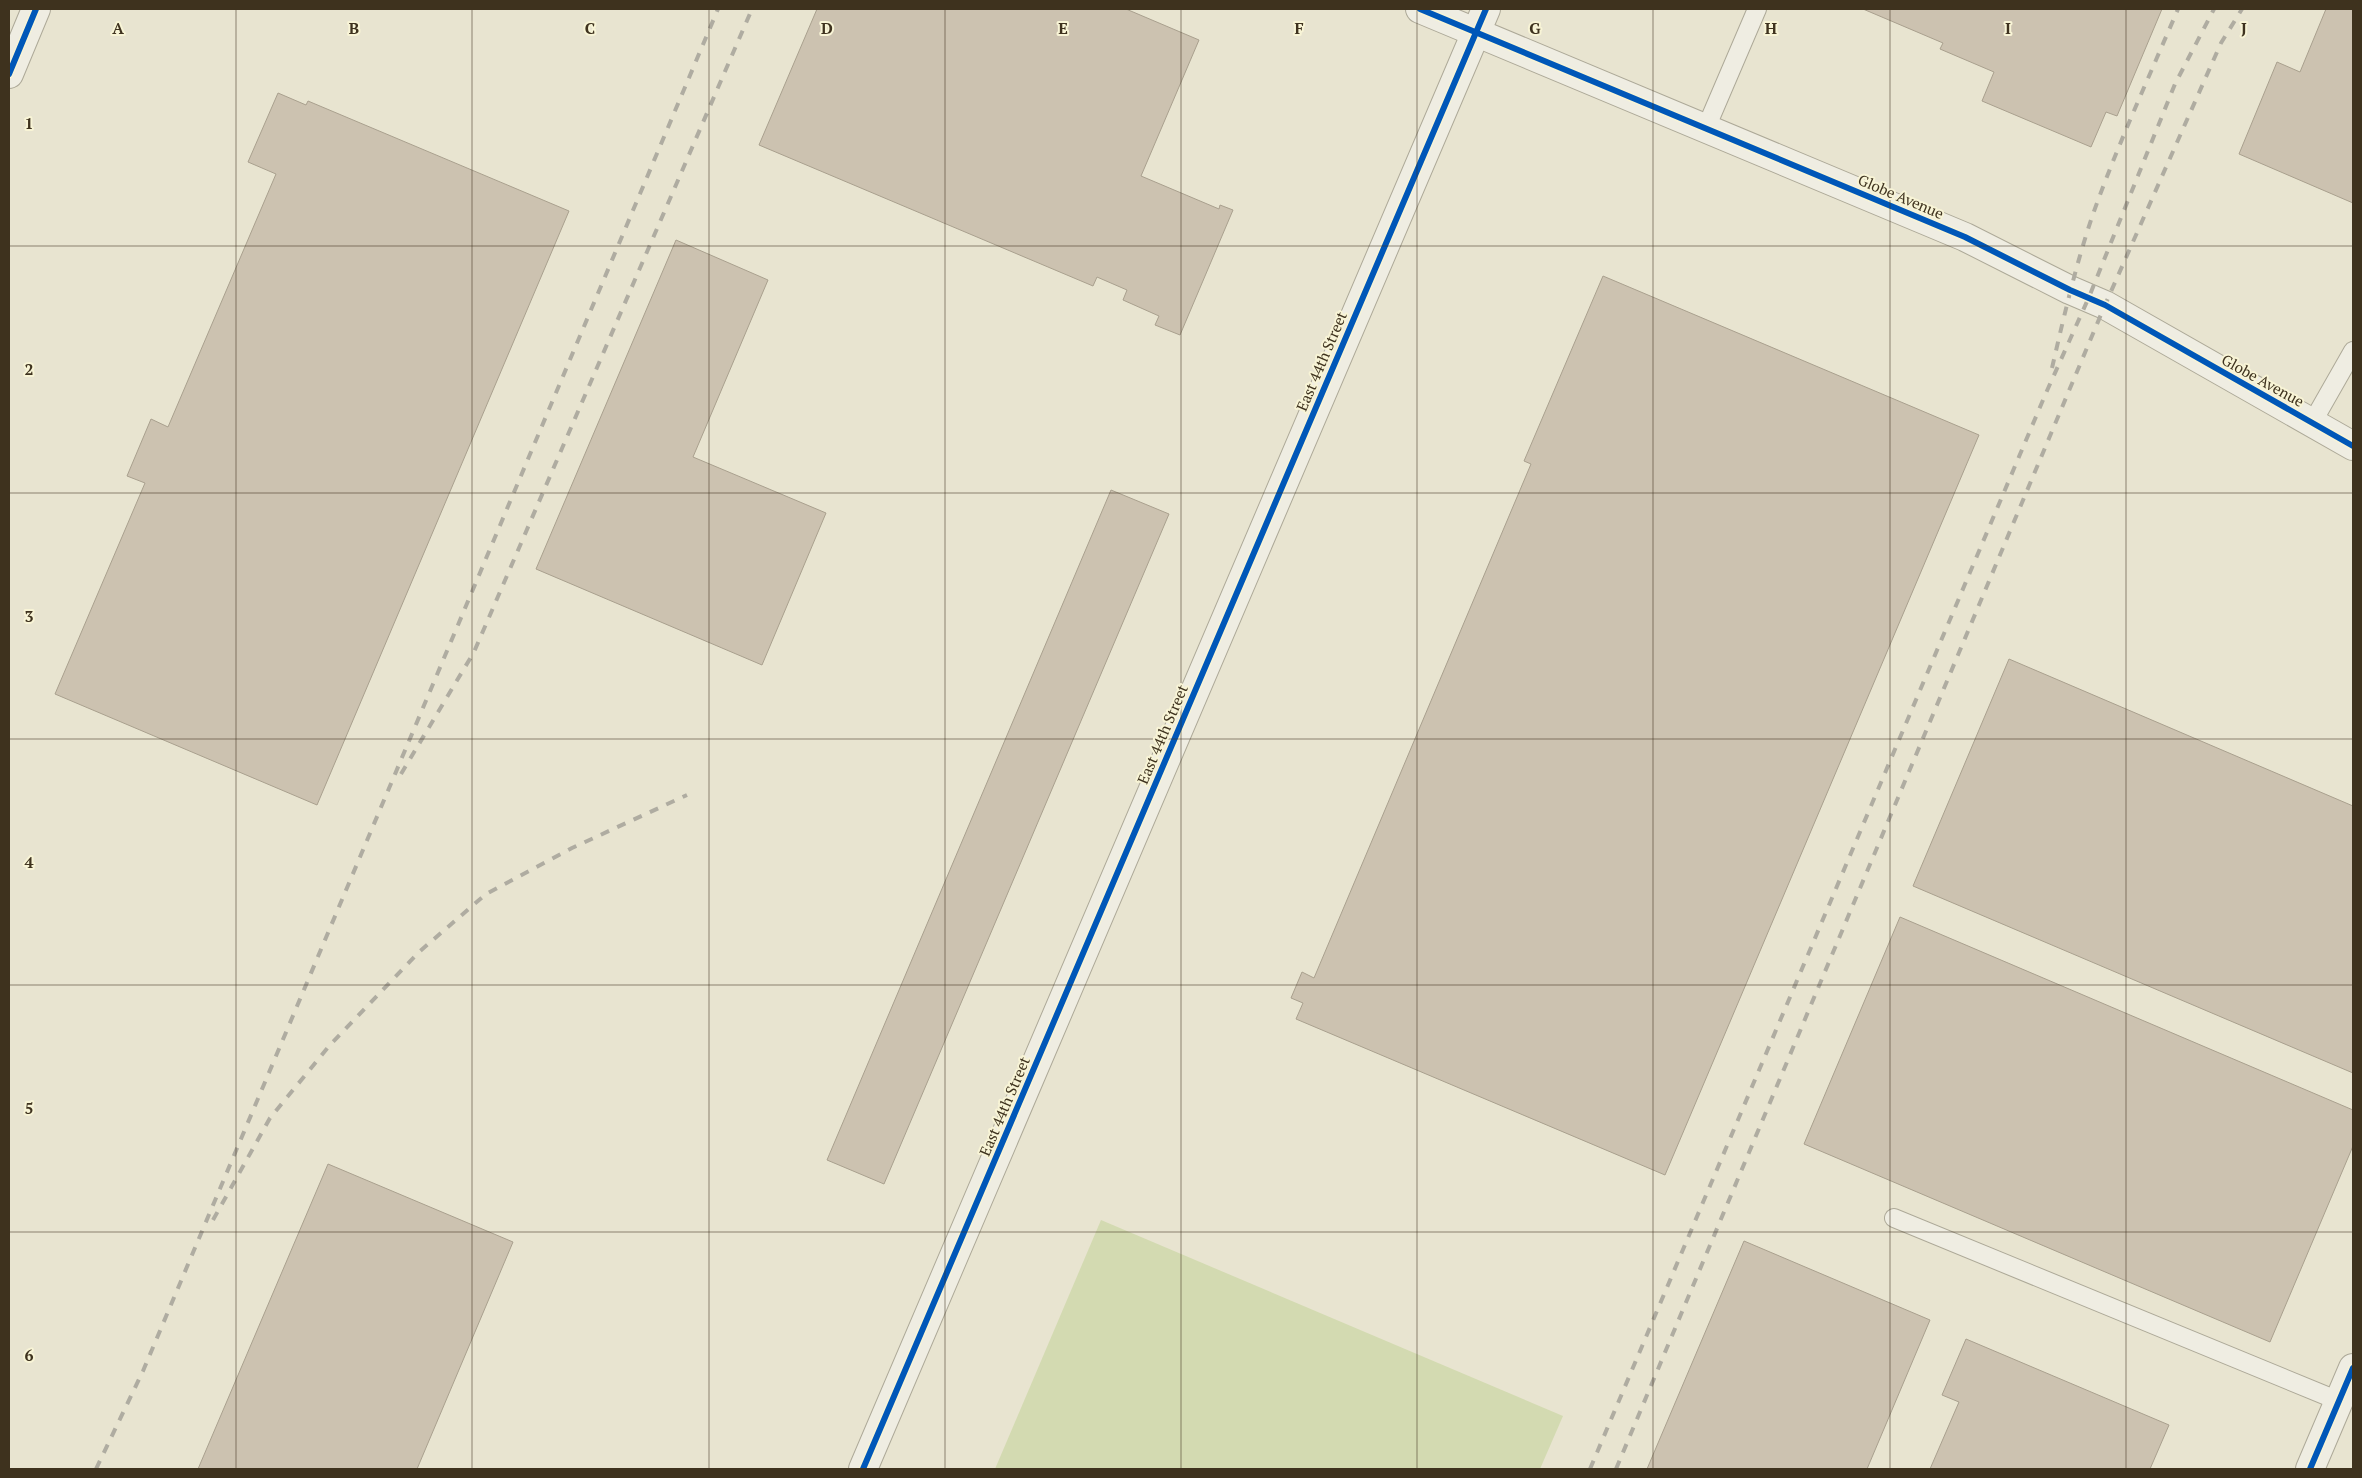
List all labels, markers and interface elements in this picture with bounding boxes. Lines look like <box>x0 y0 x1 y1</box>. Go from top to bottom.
text: A <box>112 17 124 39</box>
text: B <box>349 17 359 39</box>
text: C <box>585 17 595 39</box>
text: D <box>821 17 833 39</box>
text: E <box>1058 17 1068 39</box>
text: F <box>1294 17 1304 39</box>
text: G <box>1529 17 1541 39</box>
text: H <box>1765 17 1777 39</box>
text: I <box>2005 17 2011 39</box>
text: J <box>2241 17 2247 39</box>
text: 1 <box>24 112 34 134</box>
street label: Globe Avenue <box>1855 169 1947 223</box>
street label: East 44th Street <box>1291 308 1351 414</box>
street label: Globe Avenue <box>2218 349 2308 411</box>
text: 2 <box>24 358 34 380</box>
text: 3 <box>24 605 34 627</box>
street label: East 44th Street <box>1132 681 1192 787</box>
text: 4 <box>24 851 34 873</box>
street label: East 44th Street <box>974 1053 1034 1159</box>
text: 5 <box>24 1097 34 1119</box>
text: 6 <box>24 1344 34 1366</box>

